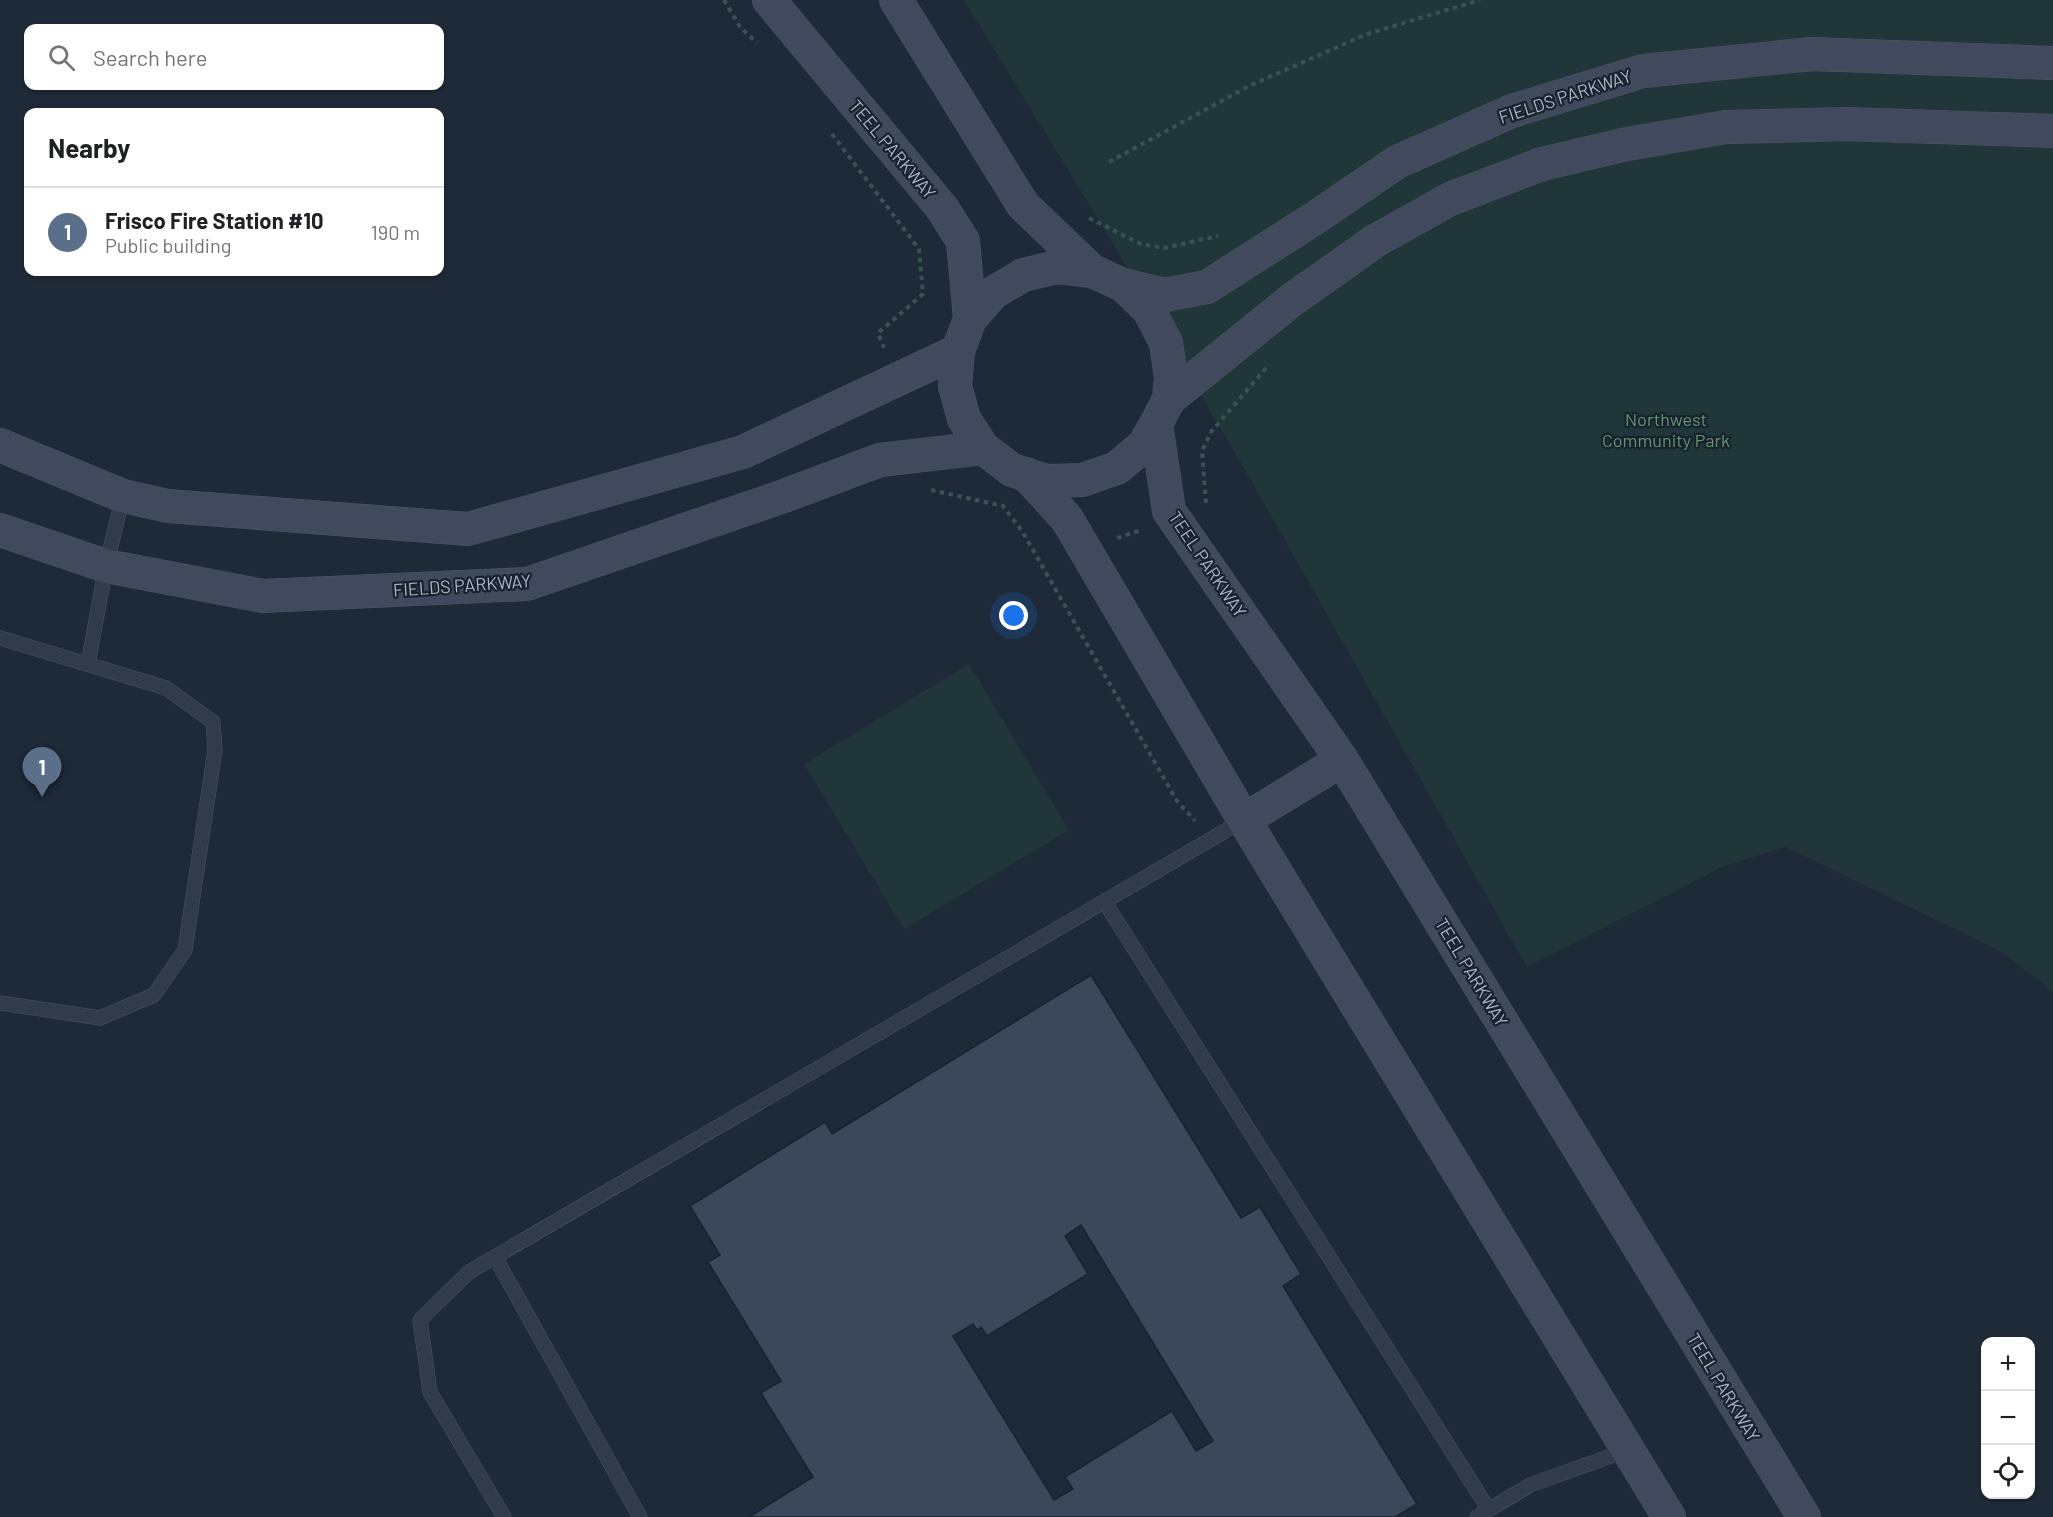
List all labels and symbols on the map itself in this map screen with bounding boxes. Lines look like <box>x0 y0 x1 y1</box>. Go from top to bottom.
street label: FIELDS PARKWAY <box>1496 64 1634 128</box>
street label: TEEL PARKWAY <box>845 95 941 203</box>
park label: Northwest Community Park <box>1602 408 1730 451</box>
street label: TEEL PARKWAY <box>1164 507 1252 621</box>
street label: FIELDS PARKWAY <box>392 569 532 601</box>
your location <box>999 601 1028 630</box>
pin: 1 <box>22 748 62 797</box>
street label: TEEL PARKWAY <box>1431 914 1513 1030</box>
street label: TEEL PARKWAY <box>1683 1329 1765 1445</box>

